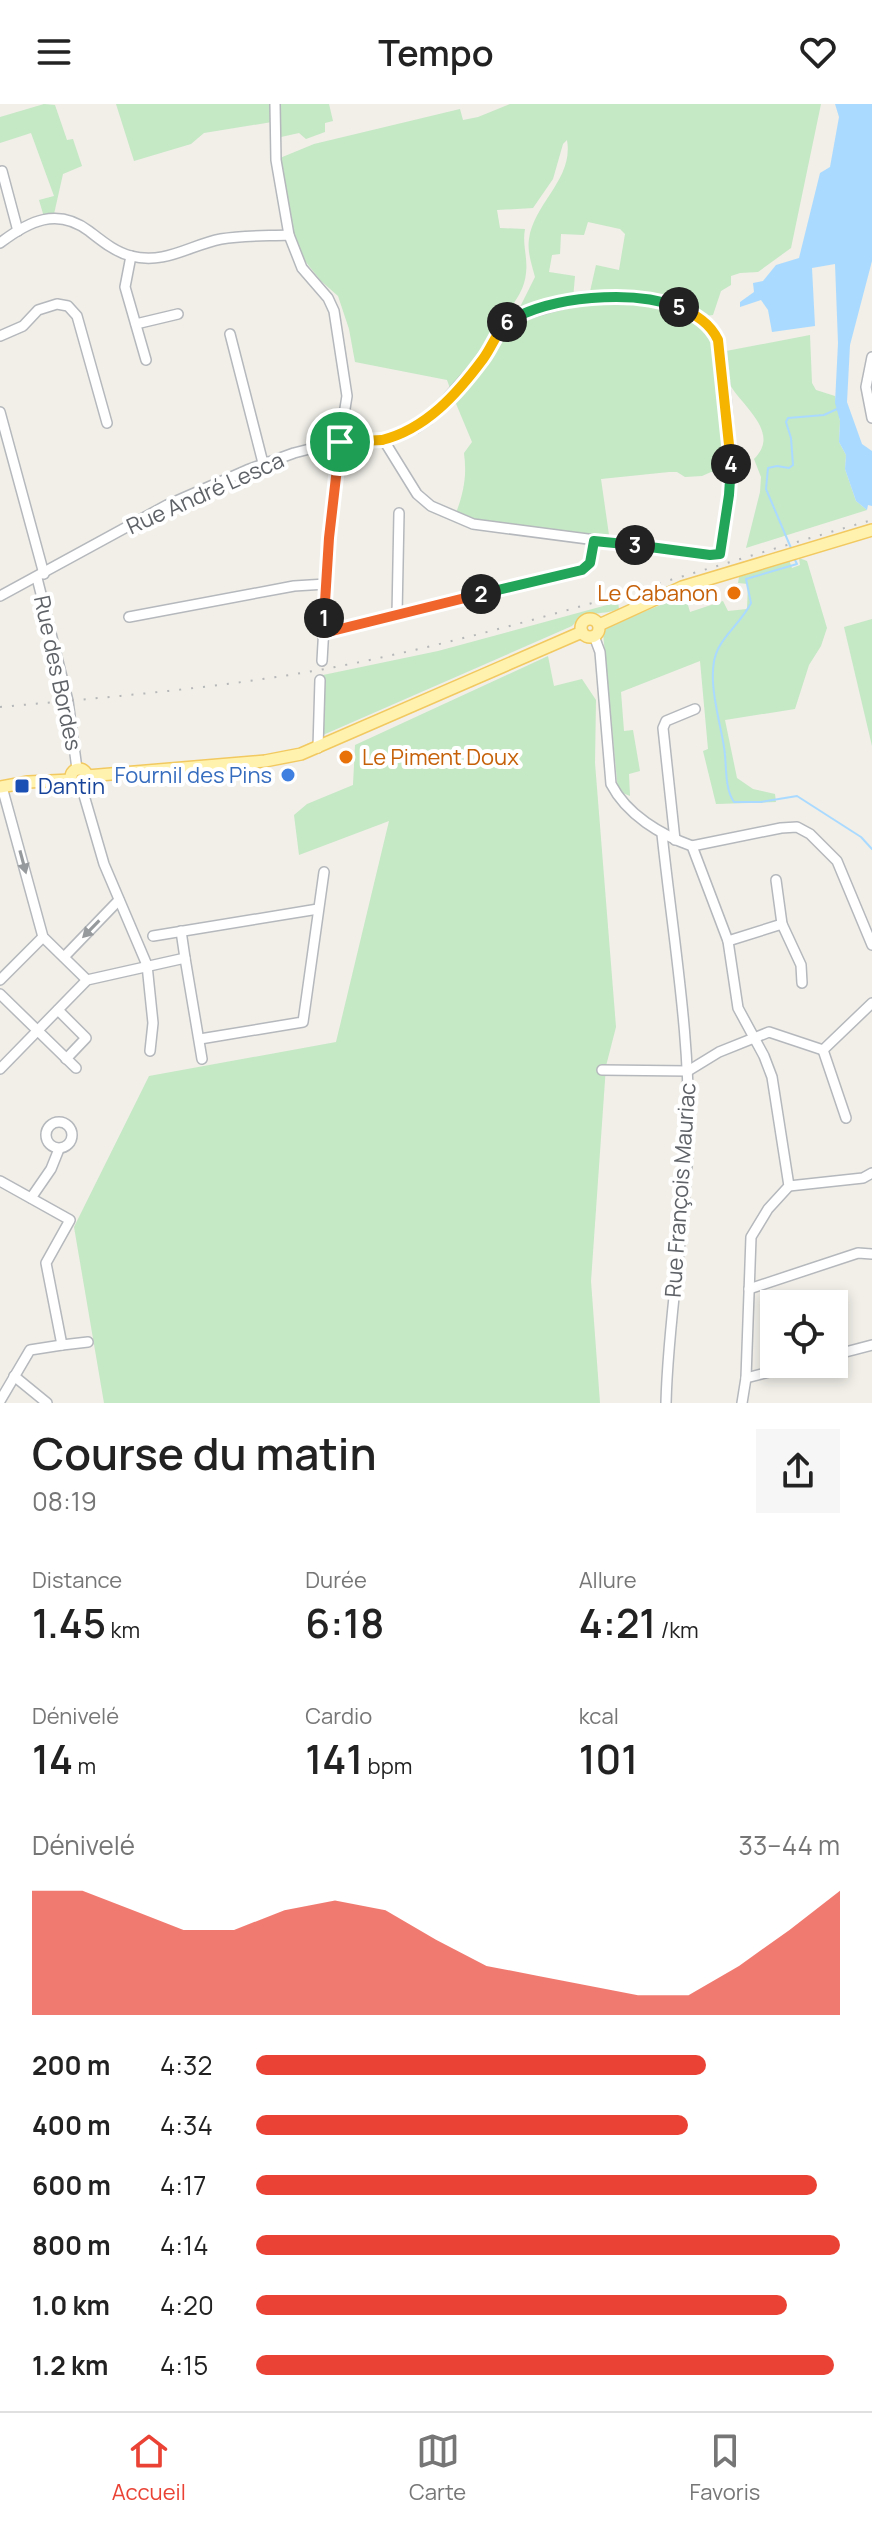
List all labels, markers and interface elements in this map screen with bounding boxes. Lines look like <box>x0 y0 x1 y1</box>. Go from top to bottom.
text: Tempo <box>378 28 494 77</box>
icon: menu <box>32 30 76 74</box>
icon: heart <box>796 30 840 74</box>
pin: 5 <box>659 287 699 327</box>
text: 5 <box>673 292 685 322</box>
pin: 6 <box>487 302 527 342</box>
text: 6 <box>500 307 514 337</box>
pin <box>306 408 374 476</box>
icon: arrive <box>318 420 362 464</box>
pin: 4 <box>711 444 751 484</box>
street label: Rue André Lesca <box>122 445 288 541</box>
text: 4 <box>724 449 738 479</box>
pin: 3 <box>615 525 655 565</box>
text: 3 <box>629 530 641 560</box>
pin: 2 <box>461 574 501 614</box>
place label: Le Cabanon <box>597 578 718 608</box>
text: 2 <box>474 579 488 609</box>
marker: Le Cabanon <box>725 584 743 602</box>
street label: Rue des Bordes <box>27 593 89 753</box>
pin: 1 <box>304 598 344 638</box>
text: 1 <box>319 603 329 633</box>
place label: Le Piment Doux <box>362 742 519 772</box>
marker: Le Piment Doux <box>337 748 355 766</box>
place label: Fournil des Pins <box>115 760 272 790</box>
marker: Fournil des Pins <box>279 766 297 784</box>
place label: Dantin <box>38 771 105 801</box>
marker: Dantin <box>13 777 31 795</box>
one-way arrow <box>17 849 29 874</box>
one-way arrow <box>83 919 101 938</box>
street label: Rue François Mauriac <box>658 1082 702 1298</box>
map controls <box>760 1290 848 1378</box>
button: locate <box>760 1290 848 1378</box>
text: Course du matin <box>32 1423 377 1483</box>
button: share <box>756 1429 840 1513</box>
text: 08:19 <box>32 1483 97 1519</box>
text: Distance <box>32 1565 122 1595</box>
text: Durée <box>305 1565 367 1595</box>
text: Allure <box>579 1565 637 1595</box>
text: 1.45 <box>32 1595 106 1650</box>
text: 6:18 <box>305 1595 384 1650</box>
text: 4:21 <box>579 1595 656 1650</box>
text: km <box>106 1615 140 1645</box>
text: /km <box>656 1615 699 1645</box>
text: Dénivelé <box>32 1701 119 1731</box>
text: Cardio <box>305 1701 372 1731</box>
text: kcal <box>579 1701 619 1731</box>
text: 14 <box>32 1731 73 1786</box>
text: 141 <box>305 1731 363 1786</box>
text: 101 <box>579 1731 638 1786</box>
text: m <box>73 1751 96 1781</box>
text: bpm <box>363 1751 412 1781</box>
text: Dénivelé <box>32 1827 135 1863</box>
text: 33–44 m <box>739 1827 840 1863</box>
text: 200 m <box>32 2047 110 2083</box>
text: 4:32 <box>160 2047 212 2083</box>
text: 400 m <box>32 2107 111 2143</box>
text: 4:34 <box>160 2107 213 2143</box>
text: 600 m <box>32 2167 111 2203</box>
text: 4:17 <box>160 2167 206 2203</box>
text: 800 m <box>32 2227 111 2263</box>
text: 4:14 <box>160 2227 209 2263</box>
text: 1.0 km <box>32 2287 110 2323</box>
text: 4:20 <box>160 2287 214 2323</box>
text: 1.2 km <box>32 2347 108 2383</box>
text: 4:15 <box>160 2347 208 2383</box>
tab: Accueil <box>112 2429 186 2507</box>
tab: Carte <box>409 2429 466 2507</box>
tab: Favoris <box>690 2429 760 2507</box>

